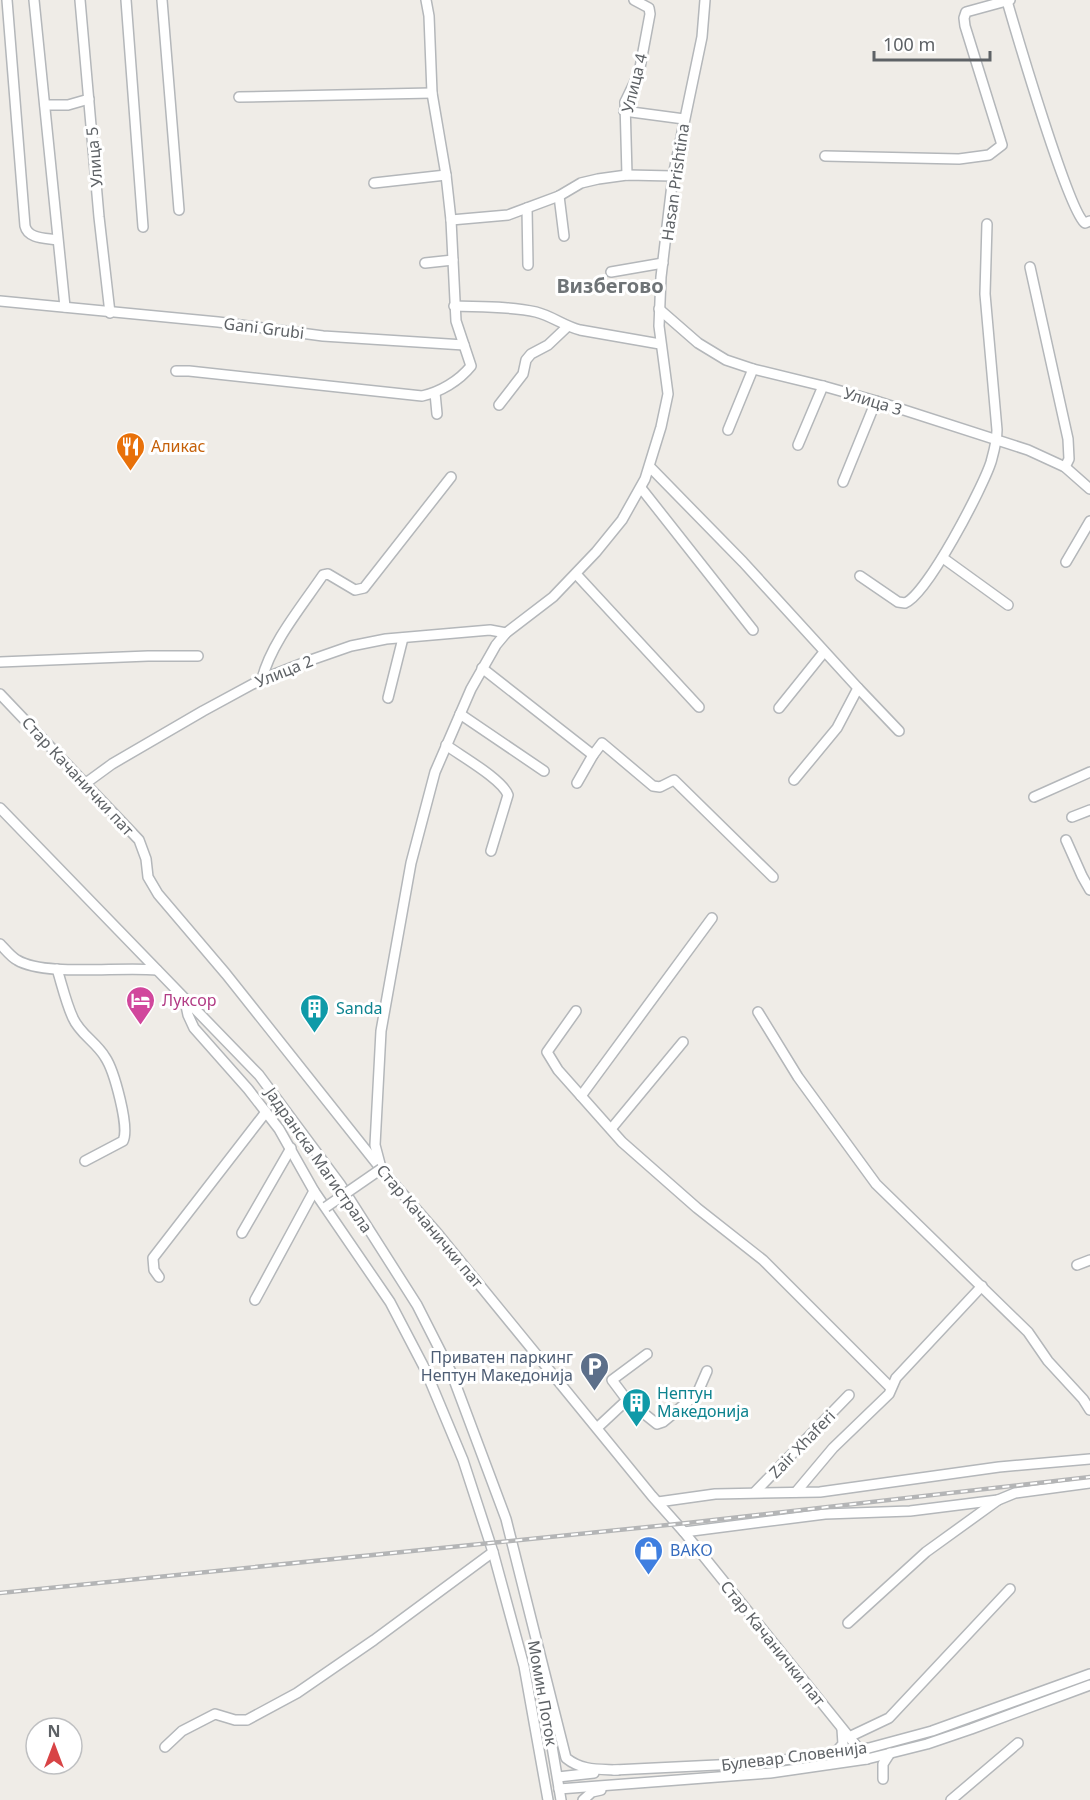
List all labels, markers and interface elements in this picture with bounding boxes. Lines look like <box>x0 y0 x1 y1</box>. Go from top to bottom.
scale bar <box>874 24 990 62</box>
text: 100 m <box>883 32 935 56</box>
street label: Улица 4 <box>616 51 652 115</box>
street label: Hasan Prishtina <box>656 122 694 242</box>
street label: Улица 5 <box>80 126 108 188</box>
district label: Визбегово <box>556 272 664 299</box>
street label: Gani Grubi <box>223 312 305 344</box>
street label: Улица 3 <box>841 382 905 420</box>
restaurant icon: Аликас <box>114 430 146 472</box>
place label: Аликас <box>151 435 206 457</box>
street label: Улица 2 <box>252 649 316 693</box>
street label: Стар Качанички пат <box>17 712 139 841</box>
hotel icon: Луксор <box>125 984 157 1026</box>
place label: Луксор <box>162 989 216 1011</box>
building icon: Sanda <box>299 992 331 1034</box>
place label: Sanda <box>336 997 382 1019</box>
street label: Јадранска Магистрала <box>259 1081 378 1237</box>
street label: Стар Качанички пат <box>372 1159 489 1293</box>
place label: Приватен паркинг Нептун Македонија <box>421 1346 573 1386</box>
parking icon: Приватен паркинг Нептун Македонија <box>578 1350 610 1392</box>
place label: Нептун Македонија <box>657 1382 749 1422</box>
building icon: Нептун Македонија <box>620 1386 652 1428</box>
street label: Zair Xhaferi <box>764 1405 840 1483</box>
shop icon: BAKO <box>633 1534 665 1576</box>
place label: BAKO <box>670 1539 713 1561</box>
street label: Стар Качанички пат <box>716 1576 831 1711</box>
street label: Момин Поток <box>523 1639 563 1748</box>
north arrow <box>24 1716 84 1776</box>
text: N <box>47 1720 61 1742</box>
street label: Булевар Словенија <box>720 1736 868 1776</box>

